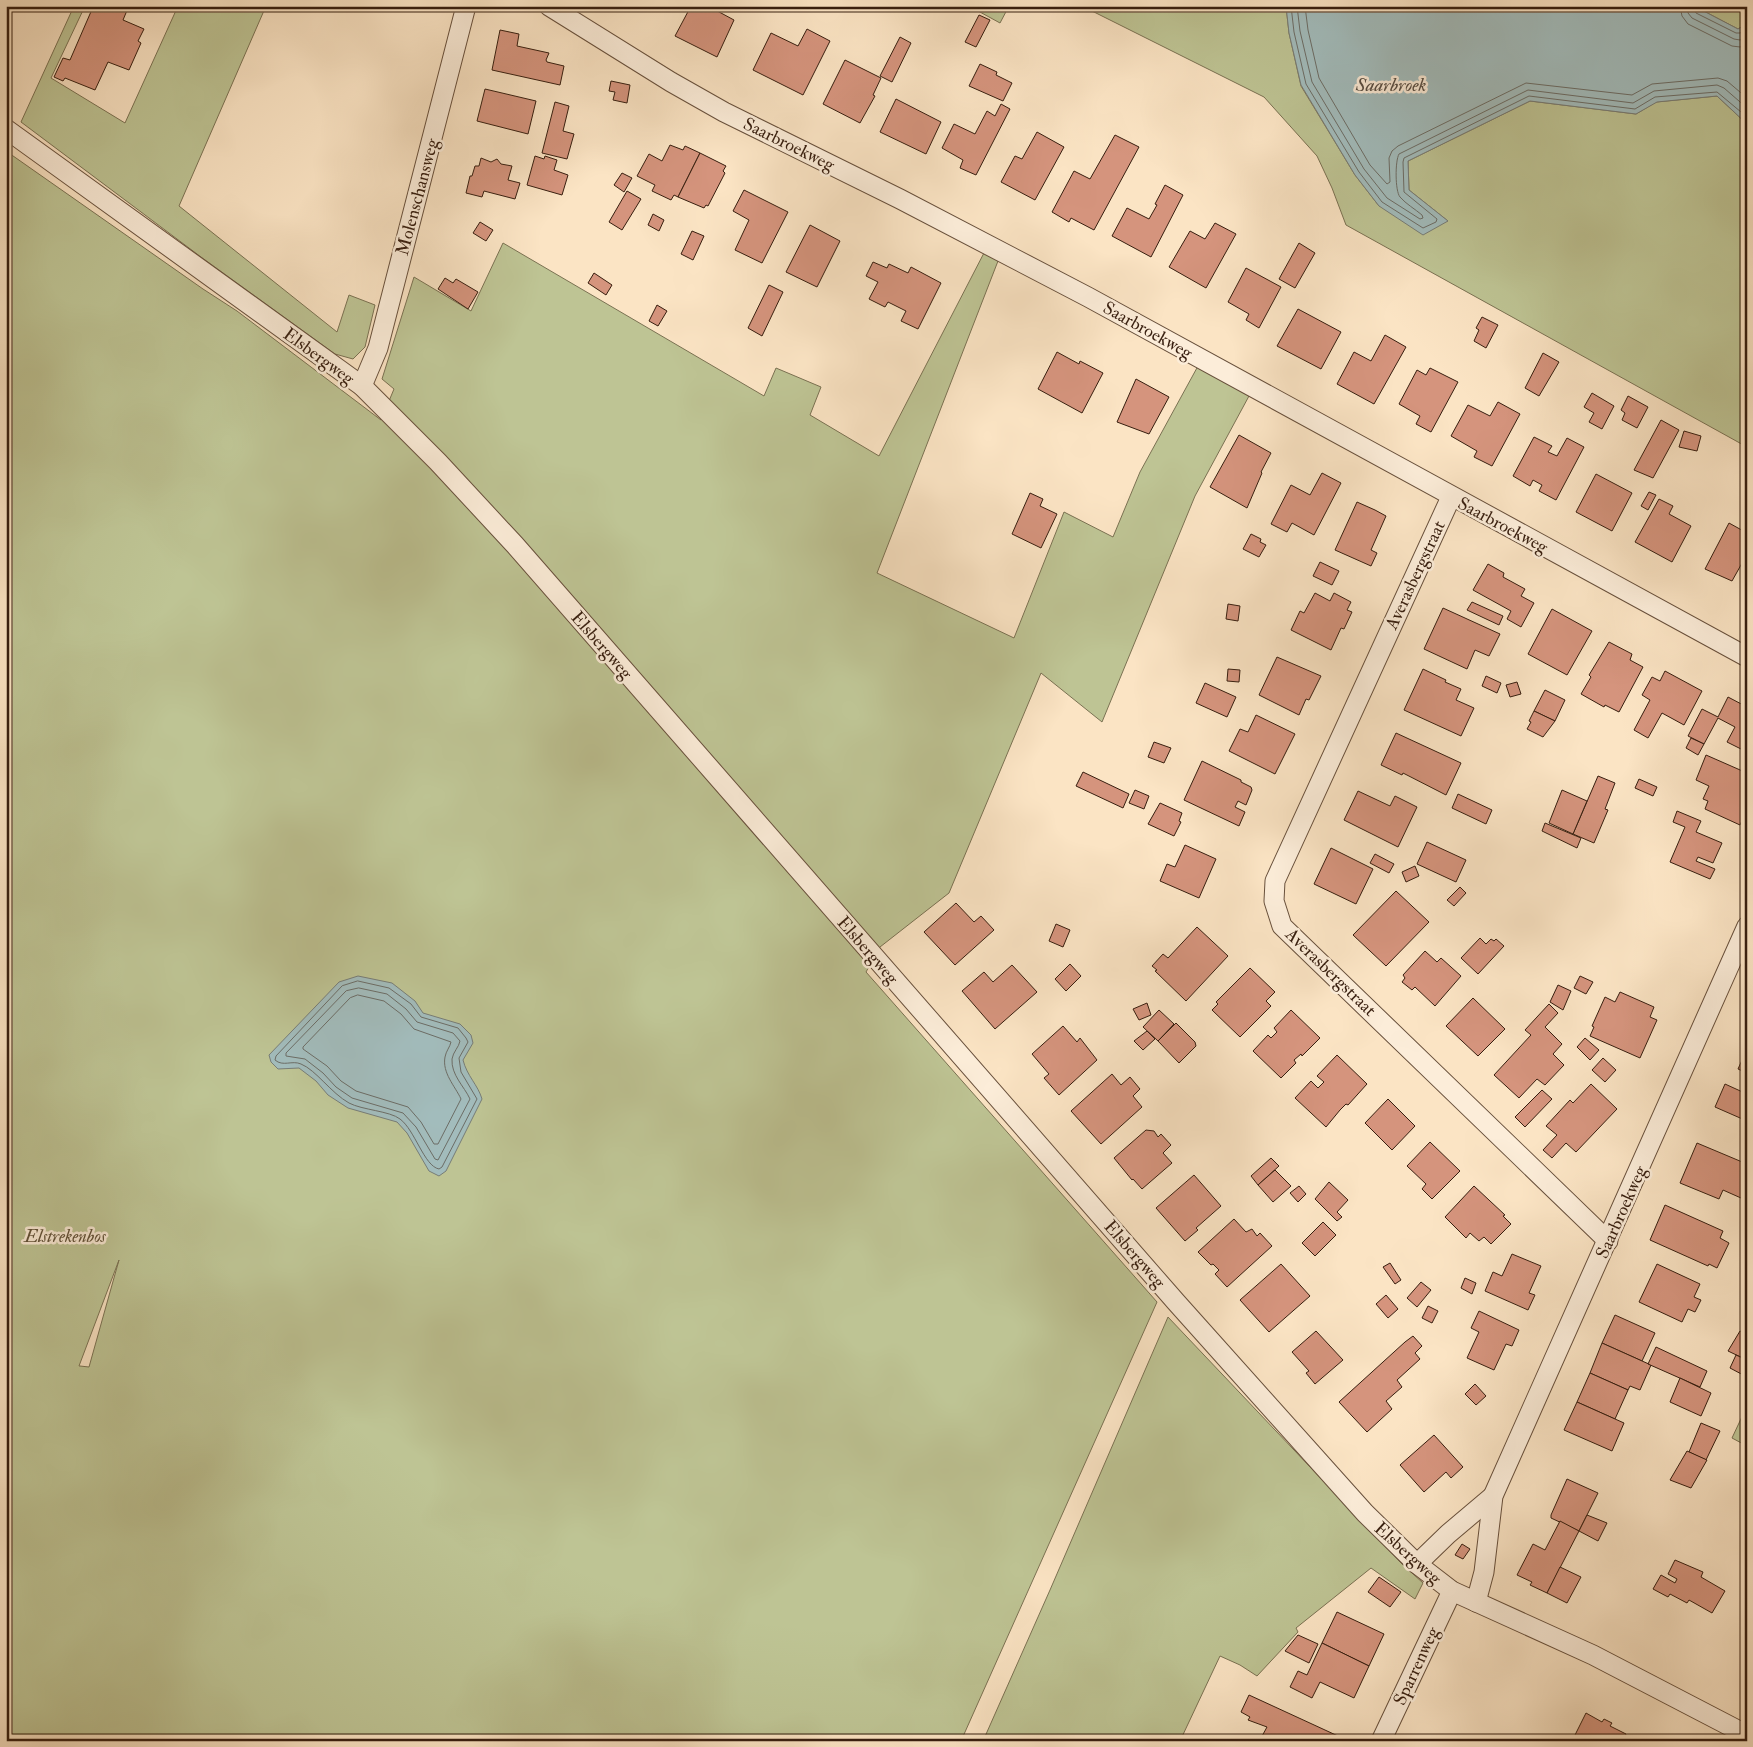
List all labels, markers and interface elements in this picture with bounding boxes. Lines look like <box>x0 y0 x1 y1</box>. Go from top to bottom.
water label: Saarbroek <box>1355 73 1426 97</box>
street label: Saarbroekweg <box>739 112 839 177</box>
street label: Molenschansweg <box>391 135 444 258</box>
street label: Saarbroekweg <box>1099 296 1198 365</box>
street label: Elsbergweg <box>278 323 360 391</box>
street label: Saarbroekweg <box>1454 492 1553 559</box>
street label: Averasbergstraat <box>1380 517 1451 634</box>
street label: Elsbergweg <box>566 606 638 685</box>
street label: Elsbergweg <box>832 911 904 990</box>
street label: Averasbergstraat <box>1280 923 1381 1022</box>
street label: Saarbroekweg <box>1591 1161 1653 1262</box>
street label: Elsbergweg <box>1099 1215 1171 1294</box>
park label: Elstrekenbos <box>23 1225 107 1248</box>
street label: Elsbergweg <box>1369 1517 1447 1590</box>
street label: Sparrenweg <box>1388 1622 1445 1709</box>

